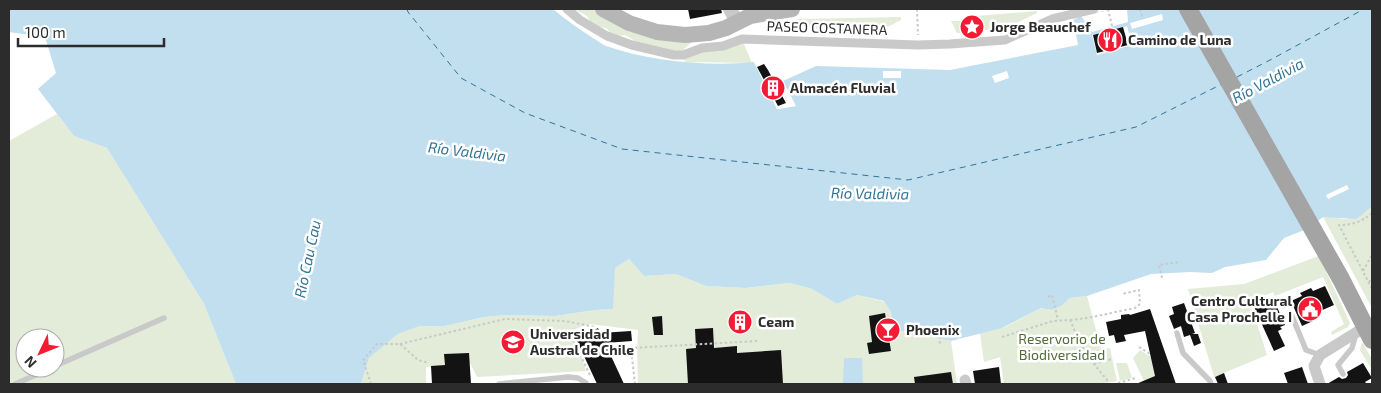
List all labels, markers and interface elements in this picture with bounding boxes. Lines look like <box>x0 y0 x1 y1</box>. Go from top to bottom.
place icon: Jorge Beauchef <box>959 14 985 40</box>
scale bar <box>18 15 164 47</box>
street label: PASEO COSTANERA <box>766 17 888 38</box>
place label: Jorge Beauchef <box>990 18 1091 35</box>
text: 100 m <box>25 23 66 41</box>
restaurant icon: Camino de Luna <box>1097 27 1123 53</box>
place label: Camino de Luna <box>1128 31 1232 48</box>
water label: Río Valdivia <box>1229 54 1306 106</box>
building icon: Almacén Fluvial <box>760 75 786 101</box>
place label: Almacén Fluvial <box>790 79 896 96</box>
water label: Río Valdivia <box>427 137 507 165</box>
water label: Río Valdivia <box>831 183 909 203</box>
water label: Río Cau Cau <box>290 218 324 299</box>
place label: Centro Cultural Casa Prochelle I <box>1187 292 1292 325</box>
public building icon: Centro Cultural Casa Prochelle I <box>1297 296 1323 322</box>
building icon: Ceam <box>727 309 753 335</box>
place label: Ceam <box>758 313 794 330</box>
bar icon: Phoenix <box>875 317 901 343</box>
place label: Phoenix <box>906 321 959 338</box>
place label: Universidad Austral de Chile <box>530 325 634 358</box>
north arrow <box>15 328 65 378</box>
school or university icon: Universidad Austral de Chile <box>500 329 526 355</box>
park label: Reservorio de Biodiversidad <box>1018 330 1106 363</box>
text: N <box>20 353 40 372</box>

